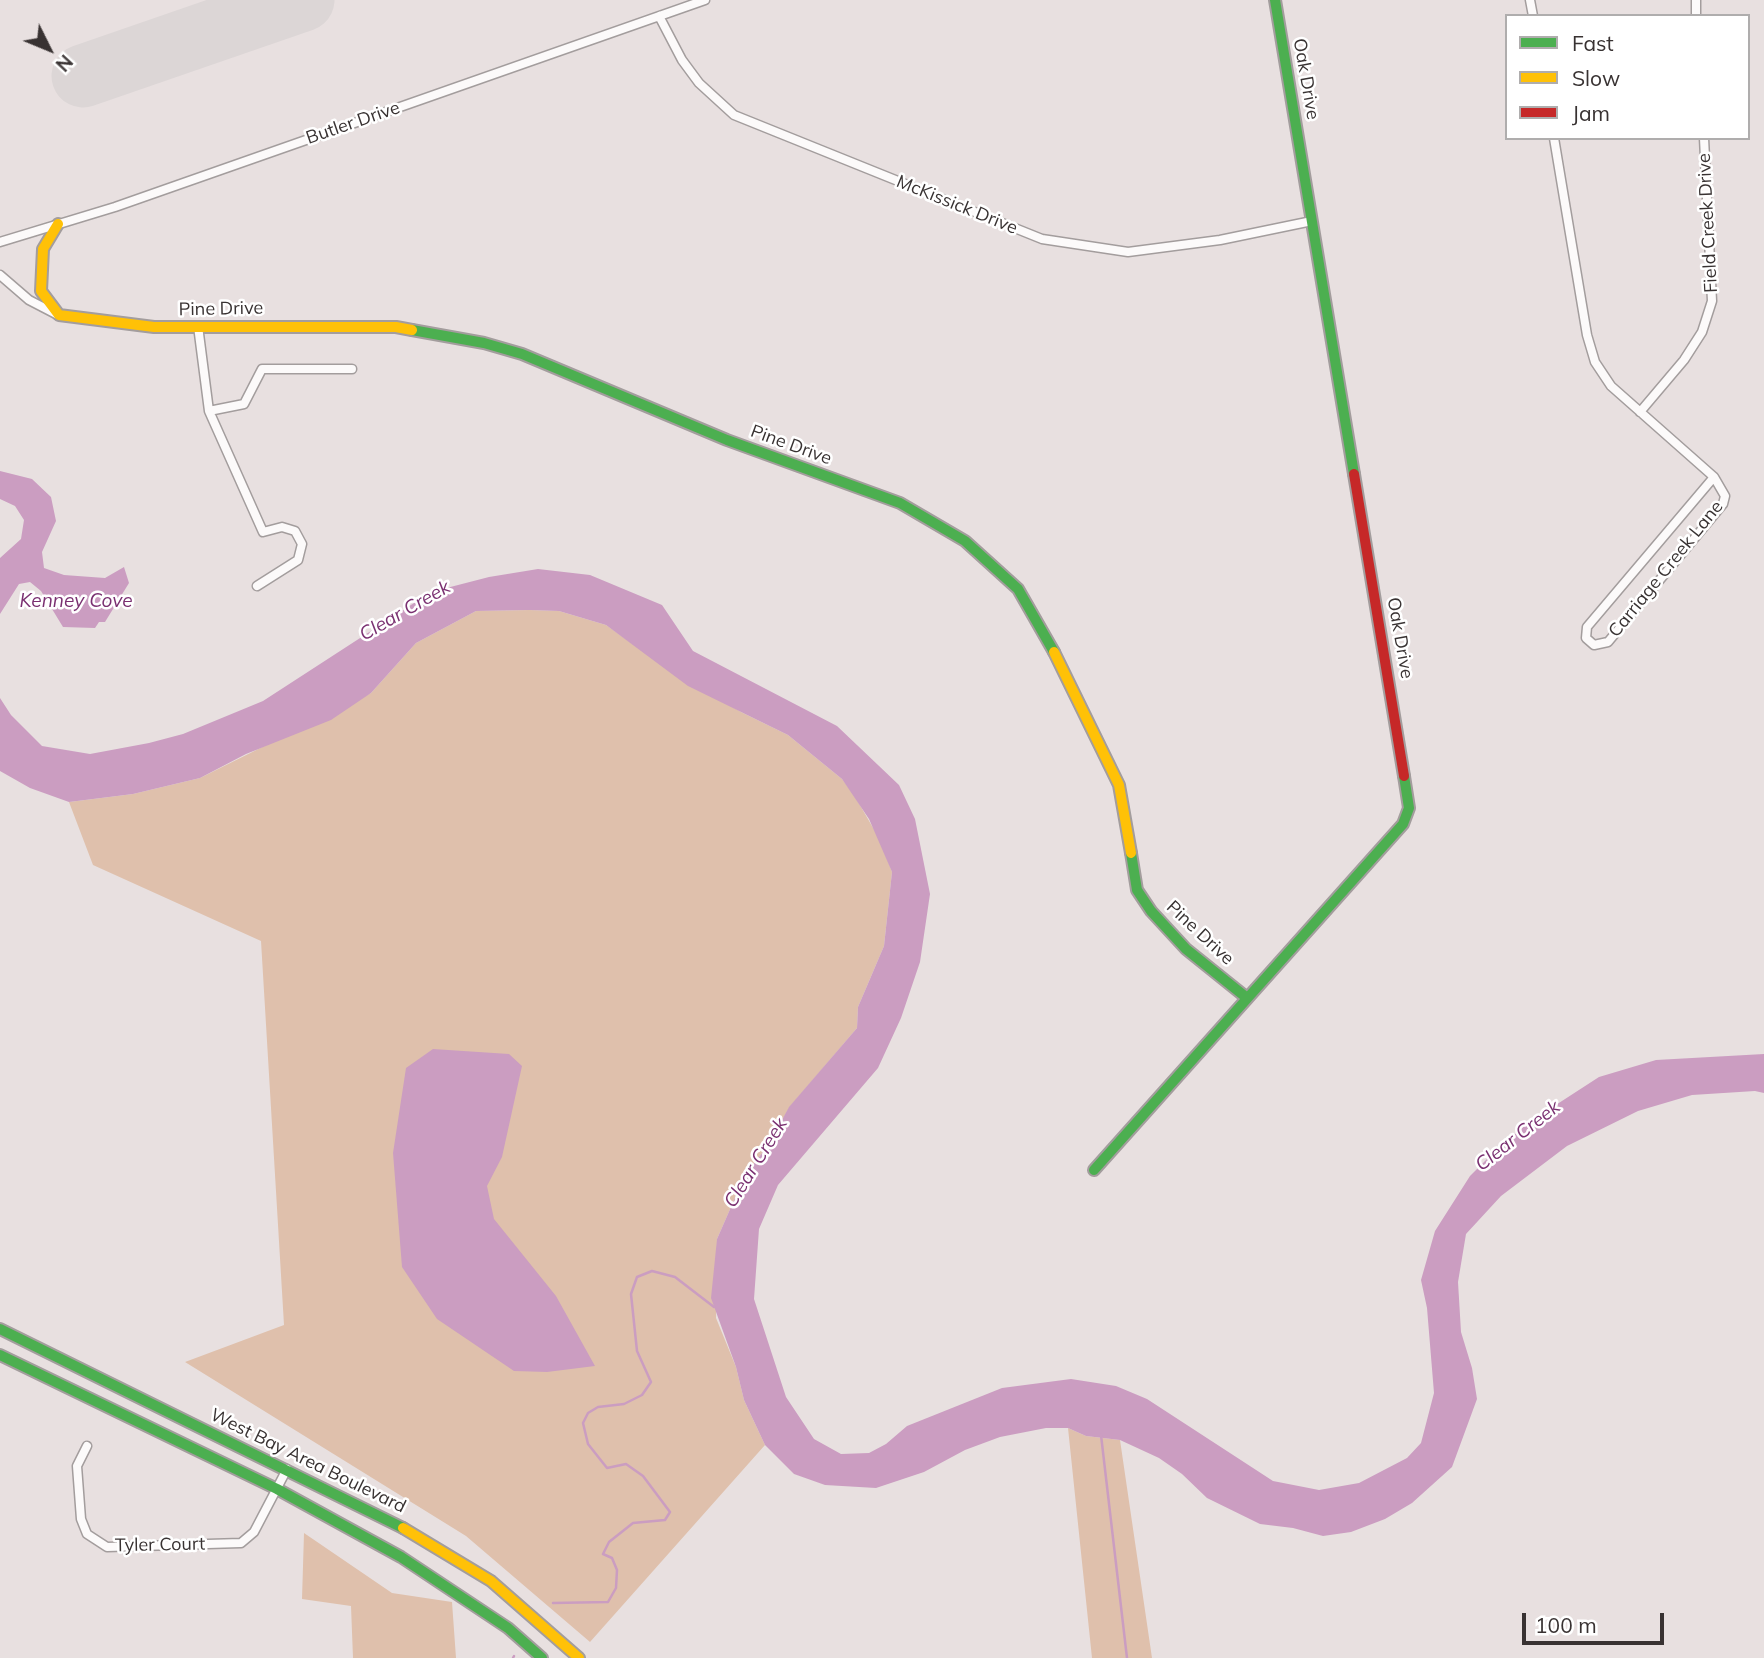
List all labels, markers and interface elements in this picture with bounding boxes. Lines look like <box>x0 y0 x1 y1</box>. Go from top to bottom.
north arrow <box>14 14 84 84</box>
legend <box>1505 14 1750 140</box>
text: Fast <box>1572 30 1614 56</box>
street label: Oak Drive <box>1288 37 1324 121</box>
text: N <box>51 50 78 77</box>
text: Slow <box>1572 65 1620 91</box>
street label: Butler Drive <box>303 97 403 149</box>
text: Jam <box>1572 100 1610 126</box>
street label: Field Creek Drive <box>1694 153 1722 293</box>
street label: McKissick Drive <box>893 171 1021 239</box>
street label: Pine Drive <box>179 297 263 321</box>
street label: Pine Drive <box>748 420 834 470</box>
street label: Carriage Creek Lane <box>1604 496 1728 642</box>
water label: Clear Creek <box>355 576 455 646</box>
water label: Kenney Cove <box>19 590 133 612</box>
street label: Oak Drive <box>1382 596 1418 680</box>
street label: Pine Drive <box>1162 896 1238 970</box>
water label: Clear Creek <box>1471 1096 1565 1176</box>
water label: Clear Creek <box>719 1114 793 1212</box>
street label: West Bay Area Boulevard <box>207 1404 409 1518</box>
street label: Tyler Court <box>115 1533 205 1557</box>
scale bar <box>1526 1598 1668 1642</box>
text: 100 m <box>1535 1612 1597 1638</box>

